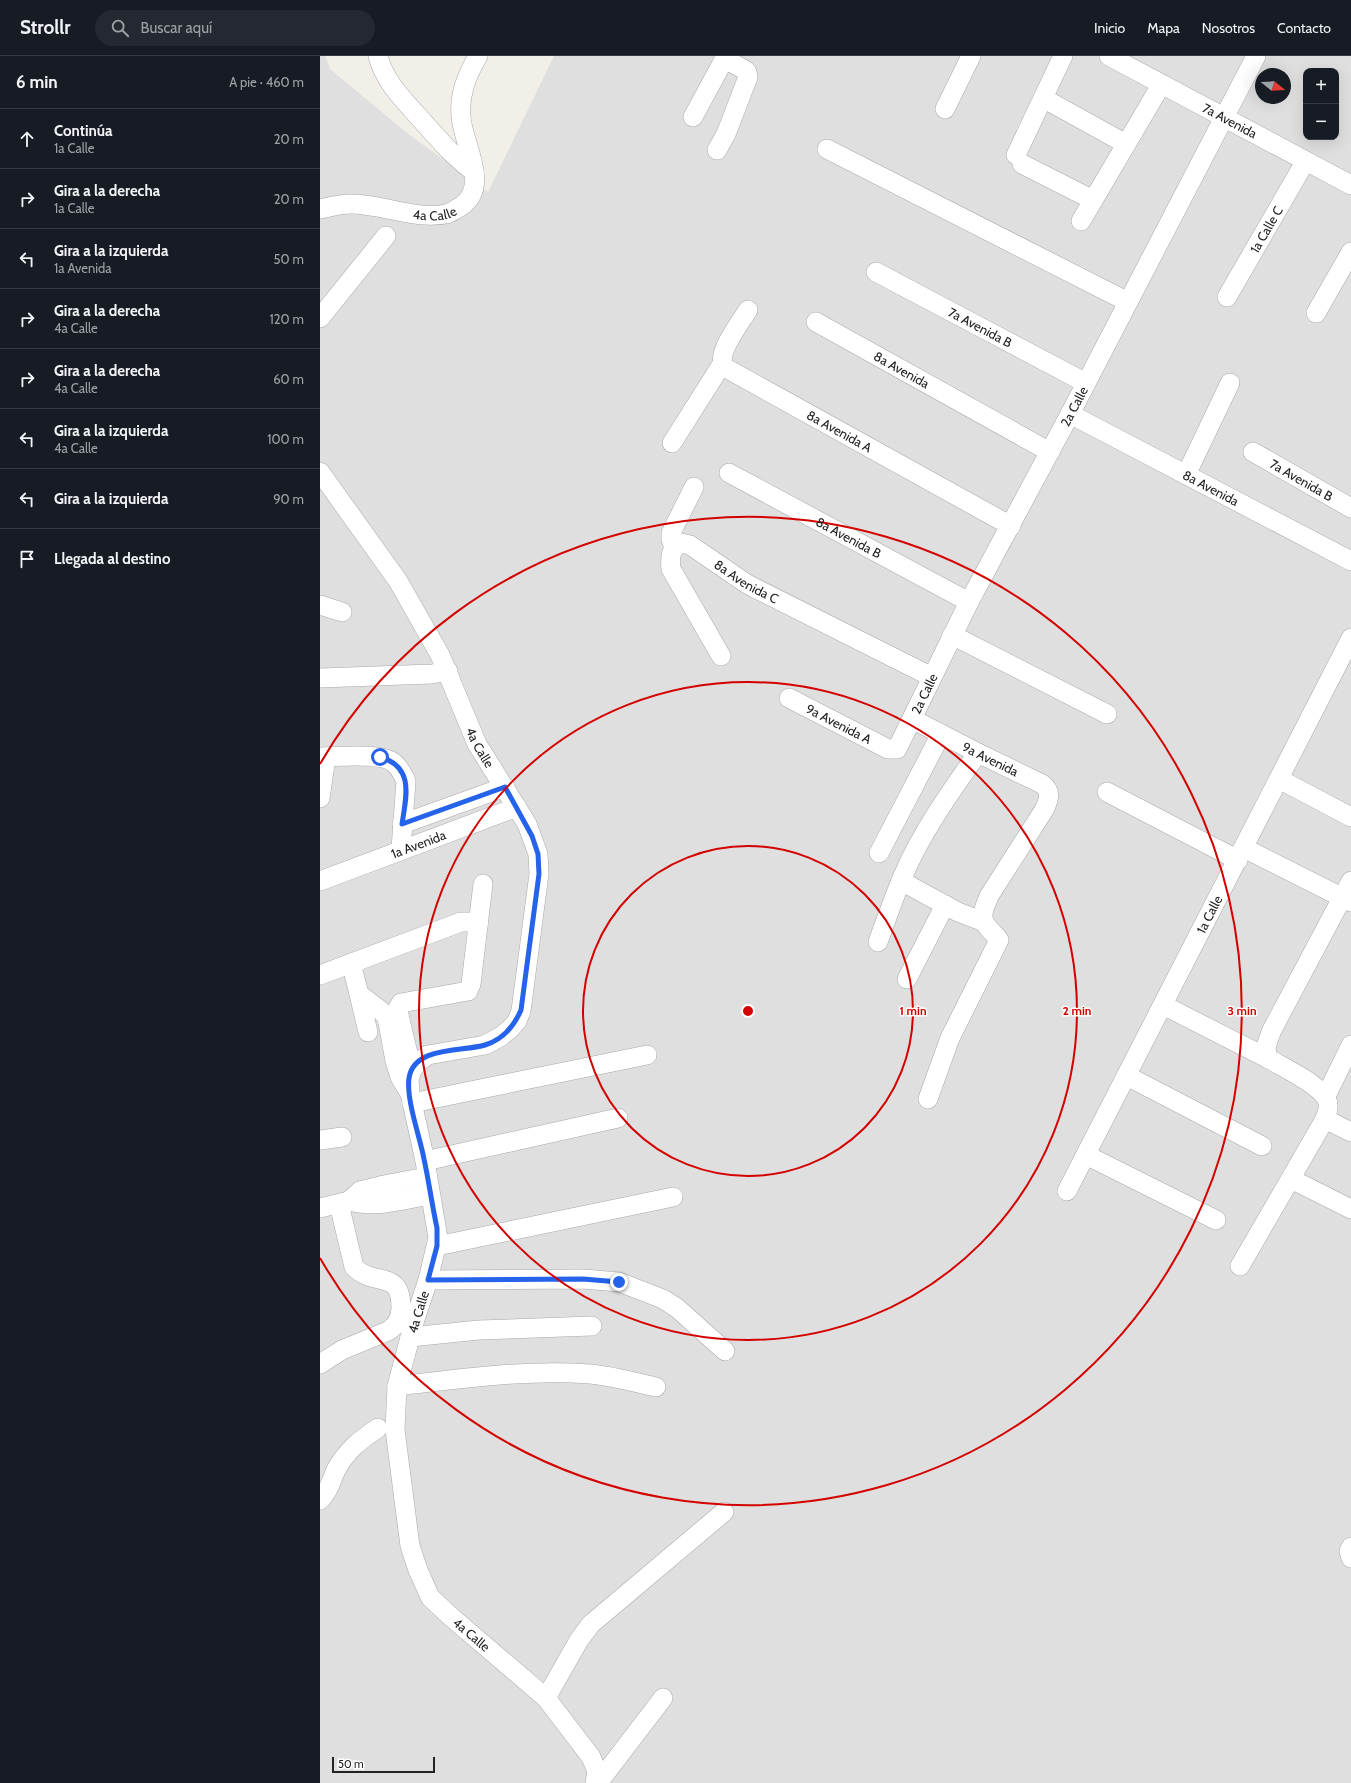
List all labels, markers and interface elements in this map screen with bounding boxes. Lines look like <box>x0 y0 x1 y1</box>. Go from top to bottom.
search box <box>95 10 375 46</box>
text: Strollr <box>20 16 71 39</box>
icon: search <box>109 17 131 39</box>
text: Buscar aquí <box>141 19 212 37</box>
text: Inicio <box>1094 19 1125 37</box>
text: Mapa <box>1147 19 1180 37</box>
text: Nosotros <box>1202 19 1255 37</box>
text: Contacto <box>1277 19 1331 37</box>
north arrow <box>1255 68 1291 104</box>
map controls <box>1303 68 1339 140</box>
button: + <box>1303 68 1339 104</box>
text: 6 min <box>16 72 58 92</box>
text: A pie · 460 m <box>229 74 304 90</box>
street label: 7a Avenida <box>1200 99 1260 142</box>
button: − <box>1303 104 1339 140</box>
text: Continúa <box>54 122 112 140</box>
icon: ahead <box>16 128 38 150</box>
text: 20 m <box>274 131 304 147</box>
text: 1a Calle <box>54 140 94 156</box>
text: Gira a la derecha <box>54 182 160 200</box>
icon: right <box>16 188 38 210</box>
text: 20 m <box>274 191 304 207</box>
text: 1a Calle <box>54 200 94 216</box>
street label: 4a Calle <box>412 202 460 223</box>
street label: 1a Calle C <box>1246 203 1286 256</box>
text: Gira a la izquierda <box>54 242 168 260</box>
icon: left <box>16 248 38 270</box>
text: 50 m <box>274 251 304 267</box>
text: 1a Avenida <box>54 260 111 276</box>
text: Gira a la derecha <box>54 302 160 320</box>
street label: 7a Avenida B <box>946 304 1015 351</box>
icon: right <box>16 308 38 330</box>
text: 120 m <box>270 311 304 327</box>
text: 4a Calle <box>54 320 98 336</box>
street label: 8a Avenida <box>871 348 933 392</box>
text: Gira a la derecha <box>54 362 160 380</box>
icon: right <box>16 368 38 390</box>
text: 60 m <box>273 371 304 387</box>
text: 4a Calle <box>54 380 98 396</box>
street label: 2a Calle <box>1057 383 1091 429</box>
street label: 8a Avenida A <box>804 407 875 455</box>
text: Gira a la izquierda <box>54 422 168 440</box>
icon: left <box>16 428 38 450</box>
text: 100 m <box>267 431 304 447</box>
text: 4a Calle <box>54 440 98 456</box>
street label: 7a Avenida B <box>1267 455 1336 504</box>
street label: 8a Avenida <box>1180 466 1242 509</box>
icon: left <box>16 488 38 510</box>
text: Gira a la izquierda <box>54 490 168 508</box>
text: 90 m <box>273 491 304 507</box>
street label: 8a Avenida B <box>813 513 884 562</box>
icon: arrive <box>16 548 38 570</box>
text: Llegada al destino <box>54 550 170 568</box>
street label: 8a Avenida C <box>711 556 781 607</box>
street label: 2a Calle <box>907 671 941 716</box>
street label: 9a Avenida A <box>803 700 874 747</box>
street label: 4a Calle <box>463 725 498 771</box>
street label: 9a Avenida <box>960 738 1022 780</box>
route start <box>371 748 389 766</box>
street label: 1a Avenida <box>389 826 449 862</box>
street label: 1a Calle <box>1193 892 1226 936</box>
text: 1 min <box>899 1003 927 1018</box>
text: 2 min <box>1063 1003 1091 1018</box>
text: 3 min <box>1227 1003 1257 1018</box>
centre of rings <box>741 1004 755 1018</box>
route end <box>610 1273 628 1291</box>
street label: 4a Calle <box>404 1288 432 1335</box>
street label: 4a Calle <box>450 1614 494 1655</box>
scale bar <box>332 1755 435 1774</box>
text: 50 m <box>338 1757 364 1771</box>

